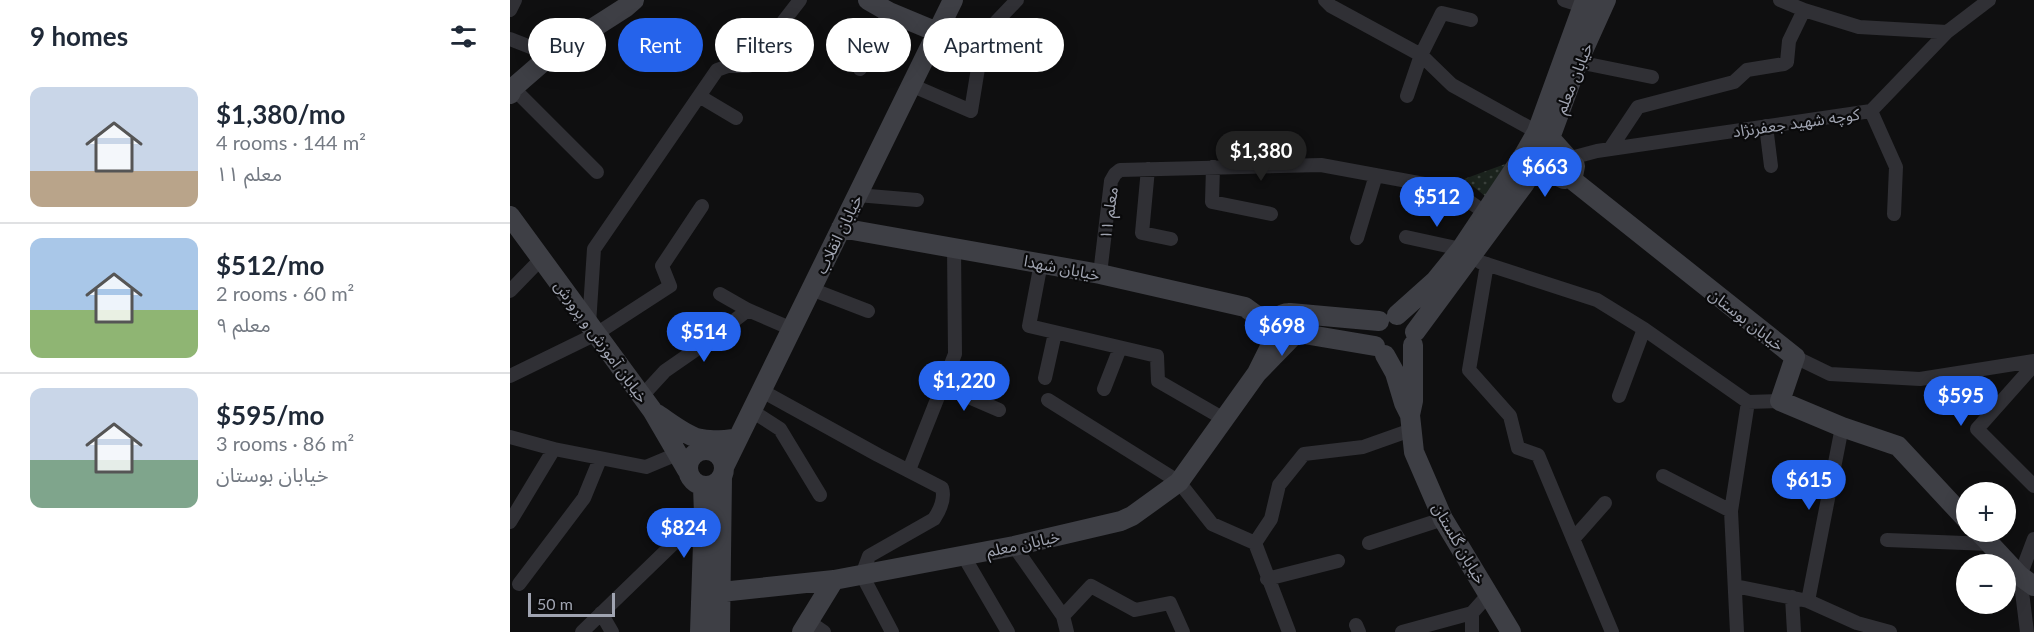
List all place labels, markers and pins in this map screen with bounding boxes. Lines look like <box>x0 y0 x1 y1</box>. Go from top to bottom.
pin: $1,380 <box>1212 131 1310 182</box>
pin: $663 <box>1509 147 1581 198</box>
pin: $512 <box>1401 177 1473 228</box>
pin: $698 <box>1246 306 1318 357</box>
pin: $514 <box>668 312 740 363</box>
pin: $1,220 <box>915 361 1013 412</box>
pin: $595 <box>1925 376 1997 427</box>
pin: $615 <box>1773 460 1845 511</box>
pin: $824 <box>648 508 720 559</box>

